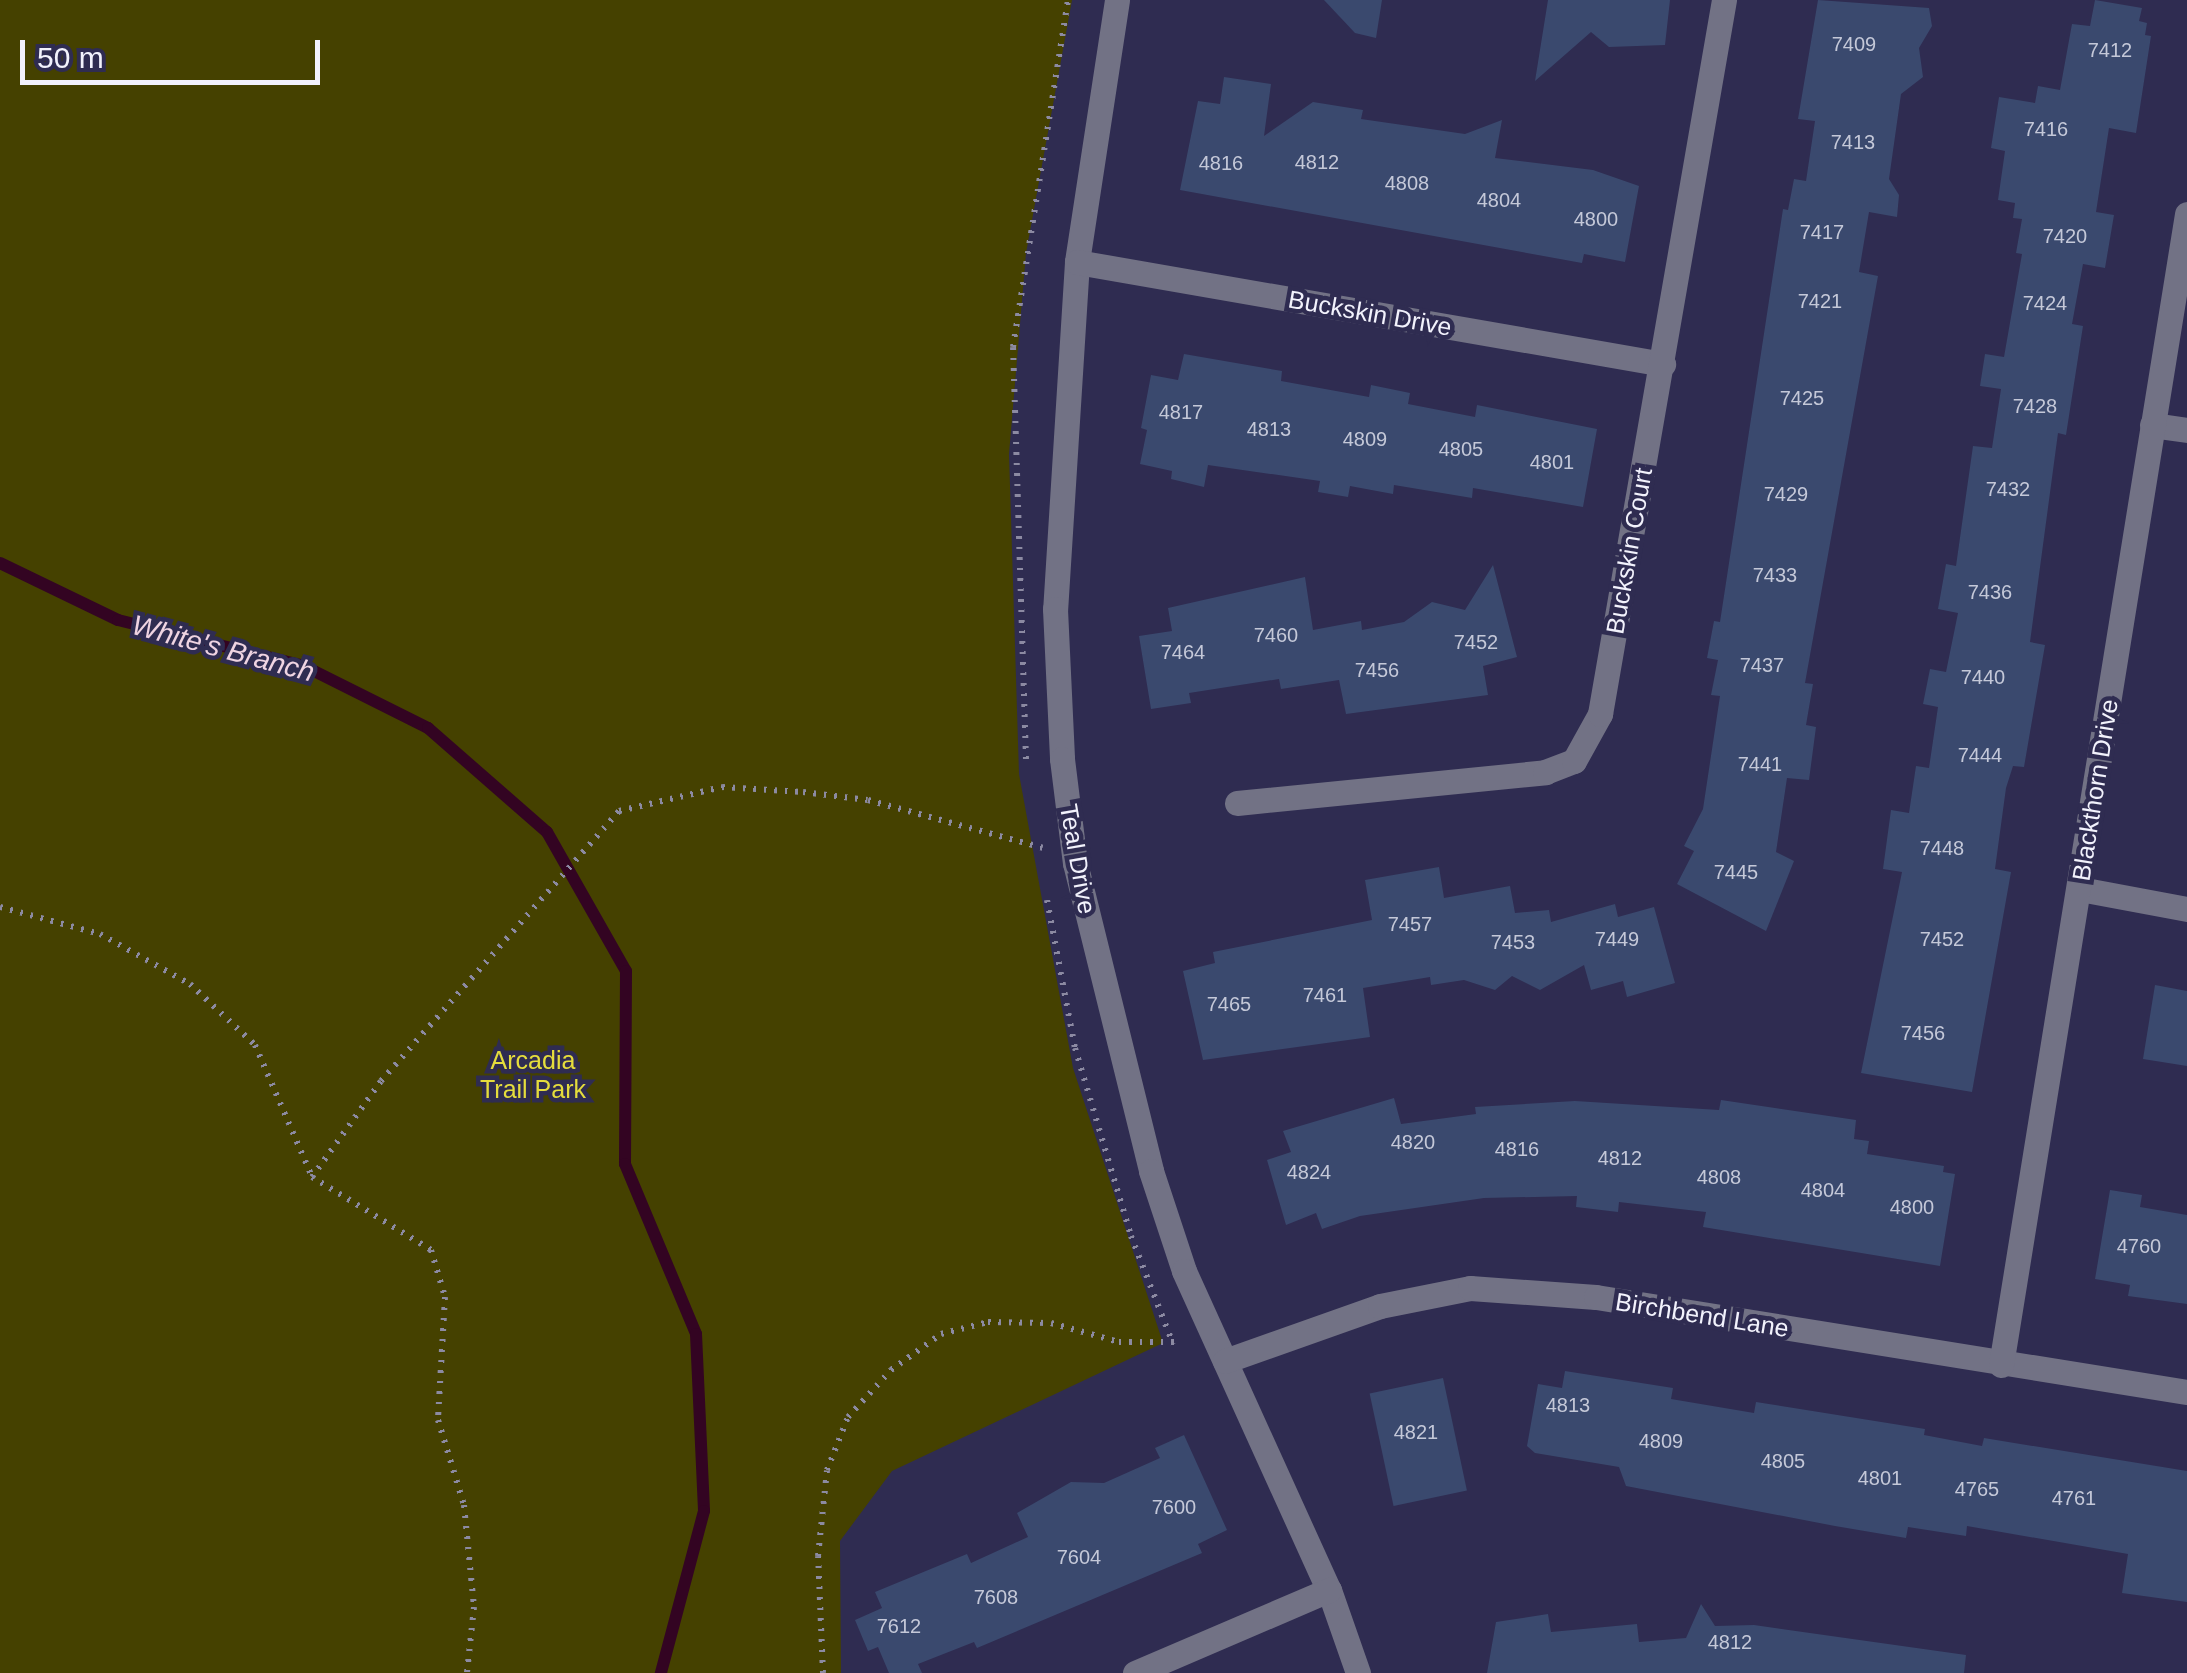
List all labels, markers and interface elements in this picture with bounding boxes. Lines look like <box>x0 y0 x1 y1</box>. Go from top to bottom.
scale bar <box>25 20 325 82</box>
house number: 7409 <box>1832 32 1876 56</box>
house number: 7412 <box>2088 38 2132 62</box>
text: 50 m <box>37 41 104 74</box>
house number: 7416 <box>2024 117 2068 141</box>
house number: 7413 <box>1831 130 1875 154</box>
house number: 4812 <box>1295 150 1339 174</box>
house number: 4816 <box>1199 151 1243 175</box>
house number: 4808 <box>1385 171 1429 195</box>
house number: 4804 <box>1477 188 1521 212</box>
house number: 4800 <box>1574 207 1618 231</box>
house number: 7417 <box>1800 220 1844 244</box>
house number: 7420 <box>2043 224 2087 248</box>
street label: Buckskin Drive <box>1286 284 1454 342</box>
house number: 7421 <box>1798 289 1842 313</box>
house number: 7424 <box>2023 291 2067 315</box>
house number: 7425 <box>1780 386 1824 410</box>
house number: 7428 <box>2013 394 2057 418</box>
house number: 4817 <box>1159 400 1203 424</box>
house number: 4813 <box>1247 417 1291 441</box>
house number: 4809 <box>1343 427 1387 451</box>
house number: 4805 <box>1439 437 1483 461</box>
house number: 4801 <box>1530 450 1574 474</box>
street label: Buckskin Court <box>1600 466 1658 636</box>
house number: 7432 <box>1986 477 2030 501</box>
house number: 7429 <box>1764 482 1808 506</box>
house number: 7433 <box>1753 563 1797 587</box>
house number: 7436 <box>1968 580 2012 604</box>
water label: White's Branch <box>128 609 318 689</box>
house number: 7460 <box>1254 623 1298 647</box>
house number: 7452 <box>1454 630 1498 654</box>
house number: 7464 <box>1161 640 1205 664</box>
house number: 7437 <box>1740 653 1784 677</box>
house number: 7456 <box>1355 658 1399 682</box>
house number: 7440 <box>1961 665 2005 689</box>
street label: Blackthorn Drive <box>2066 697 2124 883</box>
house number: 7444 <box>1958 743 2002 767</box>
house number: 7441 <box>1738 752 1782 776</box>
street label: Teal Drive <box>1054 802 1102 916</box>
house number: 7448 <box>1920 836 1964 860</box>
house number: 7445 <box>1714 860 1758 884</box>
house number: 7457 <box>1388 912 1432 936</box>
house number: 7449 <box>1595 927 1639 951</box>
house number: 7452 <box>1920 927 1964 951</box>
house number: 7453 <box>1491 930 1535 954</box>
house number: 7461 <box>1303 983 1347 1007</box>
house number: 7465 <box>1207 992 1251 1016</box>
house number: 7456 <box>1901 1021 1945 1045</box>
park label: Arcadia Trail Park <box>480 1046 586 1105</box>
house number: 4820 <box>1391 1130 1435 1154</box>
house number: 4816 <box>1495 1137 1539 1161</box>
house number: 4812 <box>1598 1146 1642 1170</box>
house number: 4824 <box>1287 1160 1331 1184</box>
house number: 4808 <box>1697 1165 1741 1189</box>
house number: 4804 <box>1801 1178 1845 1202</box>
house number: 4800 <box>1890 1195 1934 1219</box>
house number: 4760 <box>2117 1234 2161 1258</box>
street label: Birchbend Lane <box>1613 1286 1791 1344</box>
house number: 4813 <box>1546 1393 1590 1417</box>
house number: 4821 <box>1394 1420 1438 1444</box>
house number: 4809 <box>1639 1429 1683 1453</box>
house number: 4805 <box>1761 1449 1805 1473</box>
house number: 4801 <box>1858 1466 1902 1490</box>
house number: 4765 <box>1955 1477 1999 1501</box>
house number: 4761 <box>2052 1486 2096 1510</box>
house number: 7600 <box>1152 1495 1196 1519</box>
house number: 7604 <box>1057 1545 1101 1569</box>
house number: 7608 <box>974 1585 1018 1609</box>
house number: 7612 <box>877 1614 921 1638</box>
house number: 4812 <box>1708 1630 1752 1654</box>

